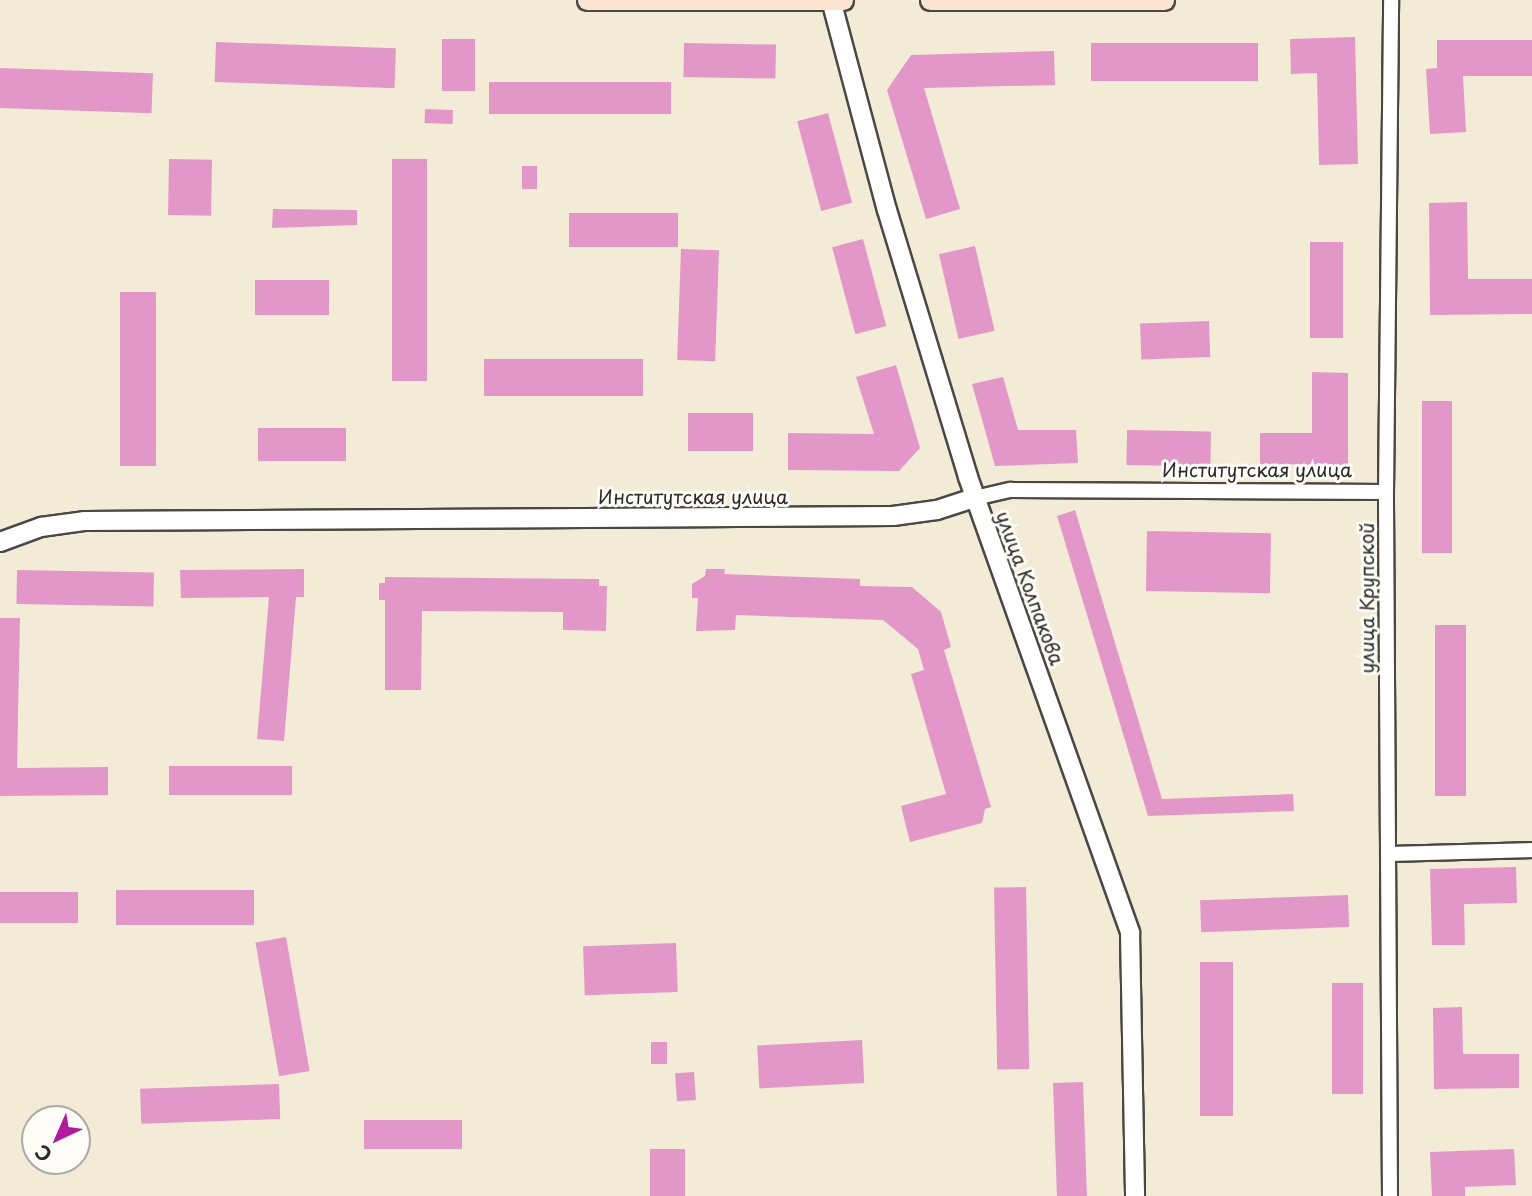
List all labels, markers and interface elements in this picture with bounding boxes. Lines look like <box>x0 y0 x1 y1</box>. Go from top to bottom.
street label: Институтская улица <box>1162 459 1352 481</box>
street label: Институтская улица <box>598 486 788 508</box>
street label: улица Колпакова <box>991 508 1069 668</box>
street label: улица Крупской <box>1356 522 1378 674</box>
north arrow <box>21 1105 91 1175</box>
text: С <box>28 1139 58 1169</box>

